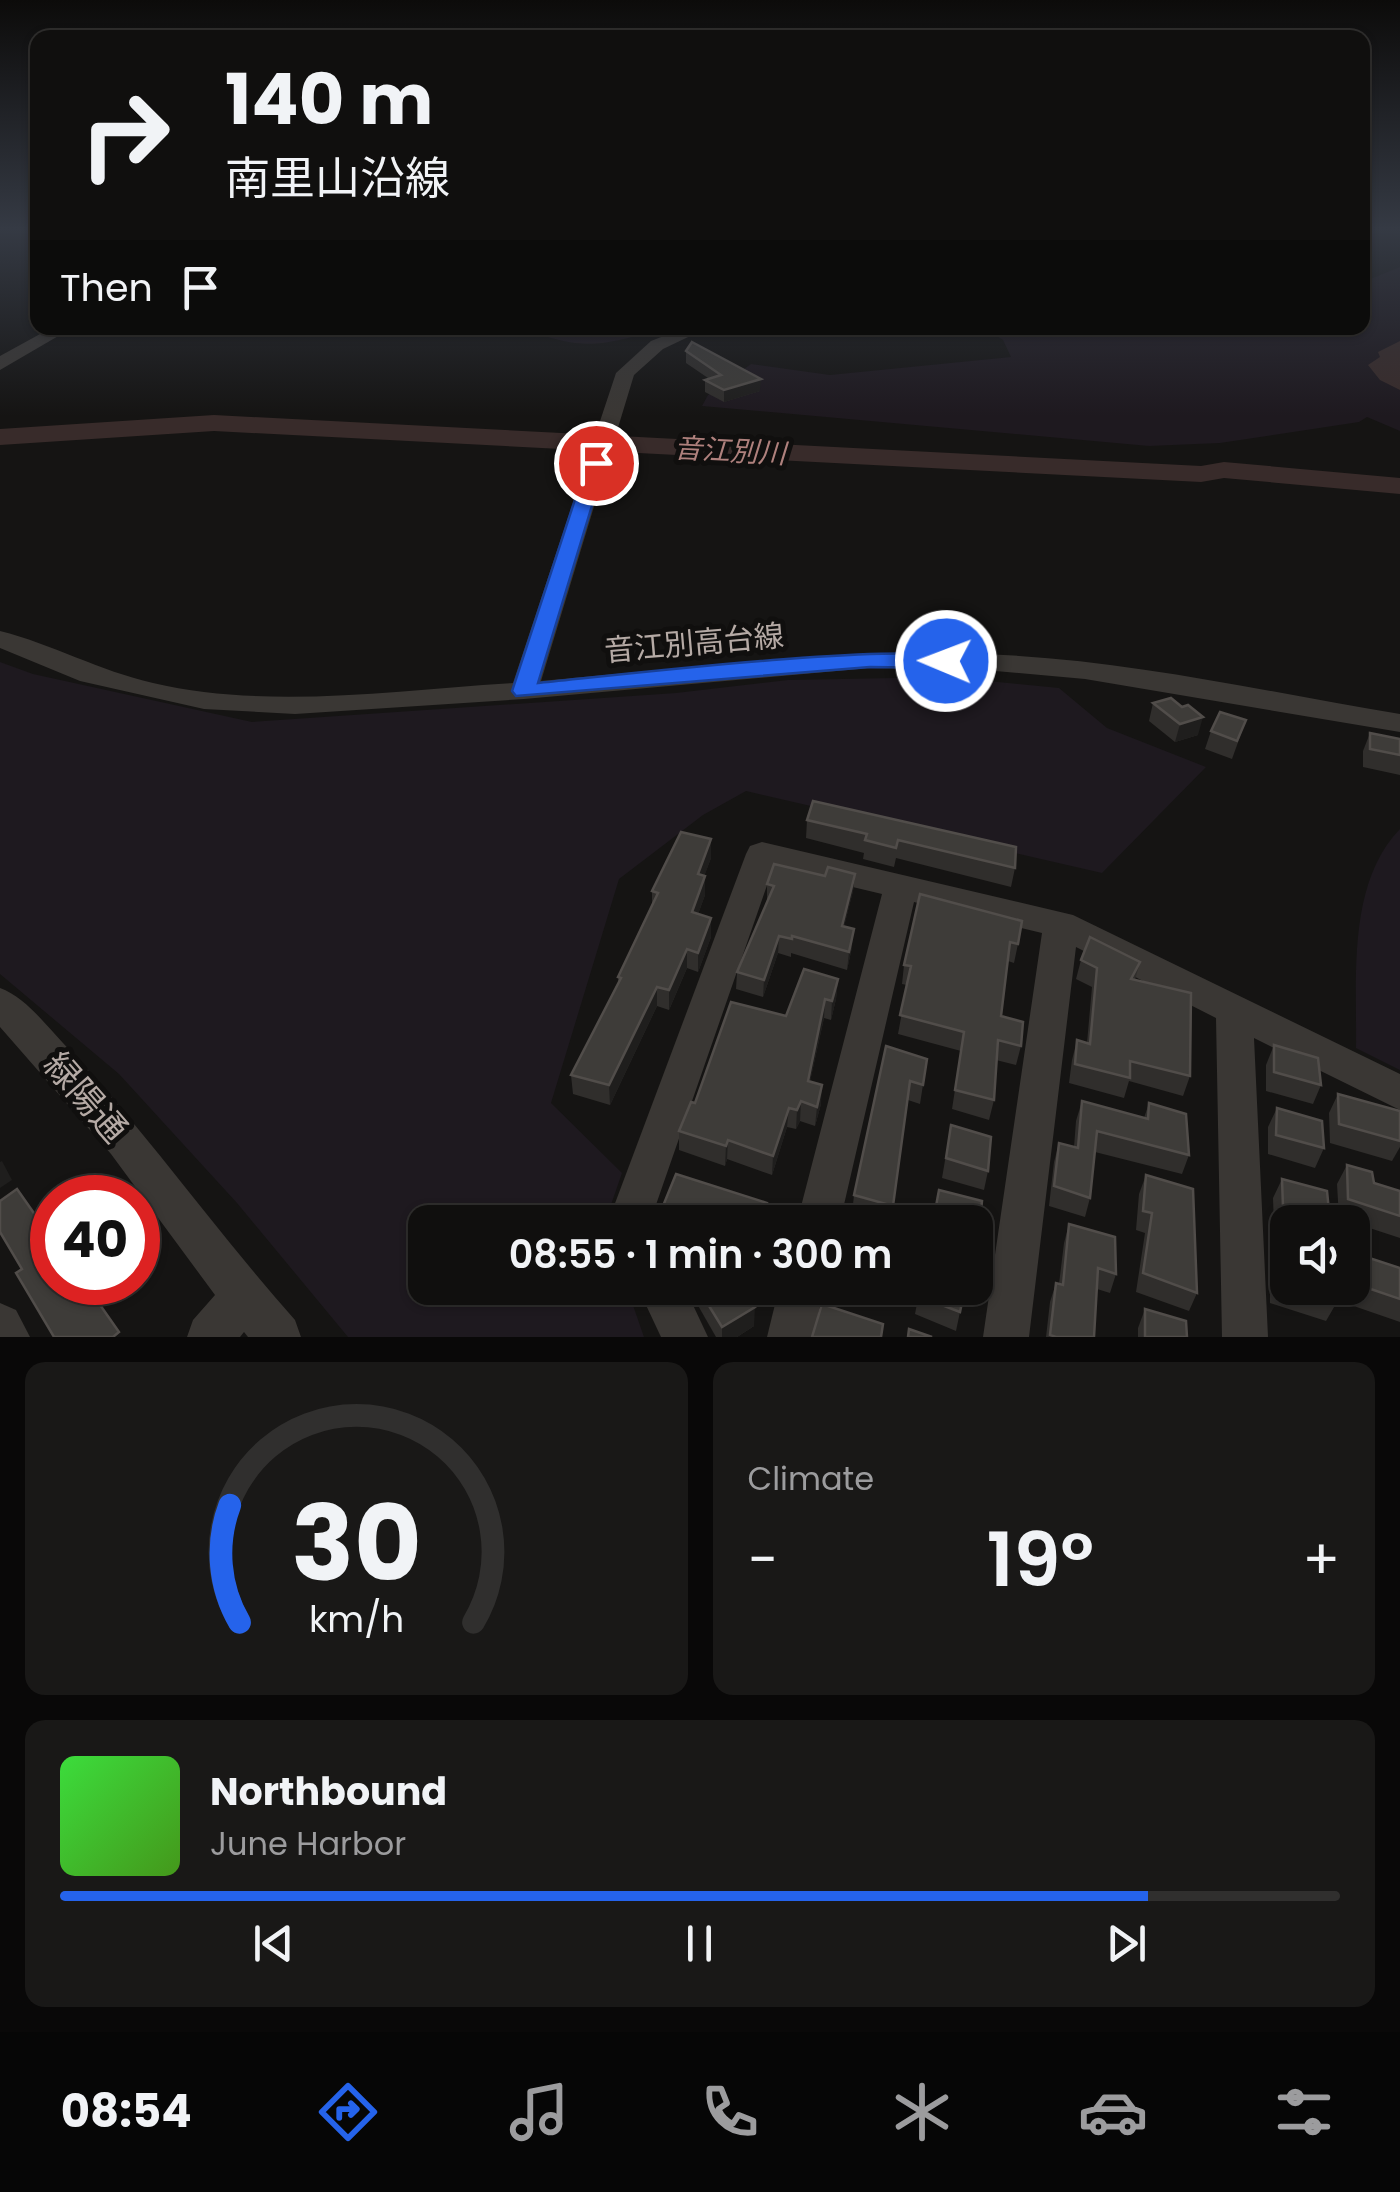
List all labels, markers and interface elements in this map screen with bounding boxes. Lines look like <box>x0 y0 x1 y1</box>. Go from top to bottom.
text: 140 m <box>225 50 433 149</box>
icon: right <box>60 70 190 200</box>
text: 南里山沿線 <box>225 147 450 210</box>
icon: arrive <box>173 260 228 315</box>
text: Then <box>60 261 153 314</box>
pin <box>554 421 639 506</box>
water label: 音江別川 <box>673 429 790 474</box>
icon: arrive <box>569 436 624 491</box>
position arrow <box>894 609 998 713</box>
street label: 音江別高台線 <box>602 614 786 672</box>
street label: 緑陽通 <box>33 1041 139 1153</box>
speed limit sign: 40 <box>30 1175 160 1305</box>
map controls <box>1270 1205 1370 1305</box>
button: sound <box>1270 1205 1370 1305</box>
text: 08:55 · 1 min · 300 m <box>509 1228 892 1281</box>
text: Climate <box>748 1456 874 1501</box>
text: 30 <box>291 1471 422 1616</box>
text: 19° <box>986 1507 1094 1612</box>
text: − <box>748 1521 778 1598</box>
text: + <box>1302 1521 1340 1598</box>
text: km/h <box>309 1594 404 1645</box>
text: Northbound <box>210 1765 447 1818</box>
text: June Harbor <box>210 1821 406 1866</box>
icon: previous <box>246 1916 301 1971</box>
icon: pause <box>672 1916 727 1971</box>
icon: next <box>1099 1916 1154 1971</box>
icon: directions <box>313 2077 383 2147</box>
icon: music <box>504 2077 574 2147</box>
icon: phone <box>695 2077 765 2147</box>
icon: climate <box>887 2077 957 2147</box>
icon: car <box>1078 2077 1148 2147</box>
icon: filters <box>1269 2077 1339 2147</box>
text: 08:54 <box>61 2080 192 2143</box>

